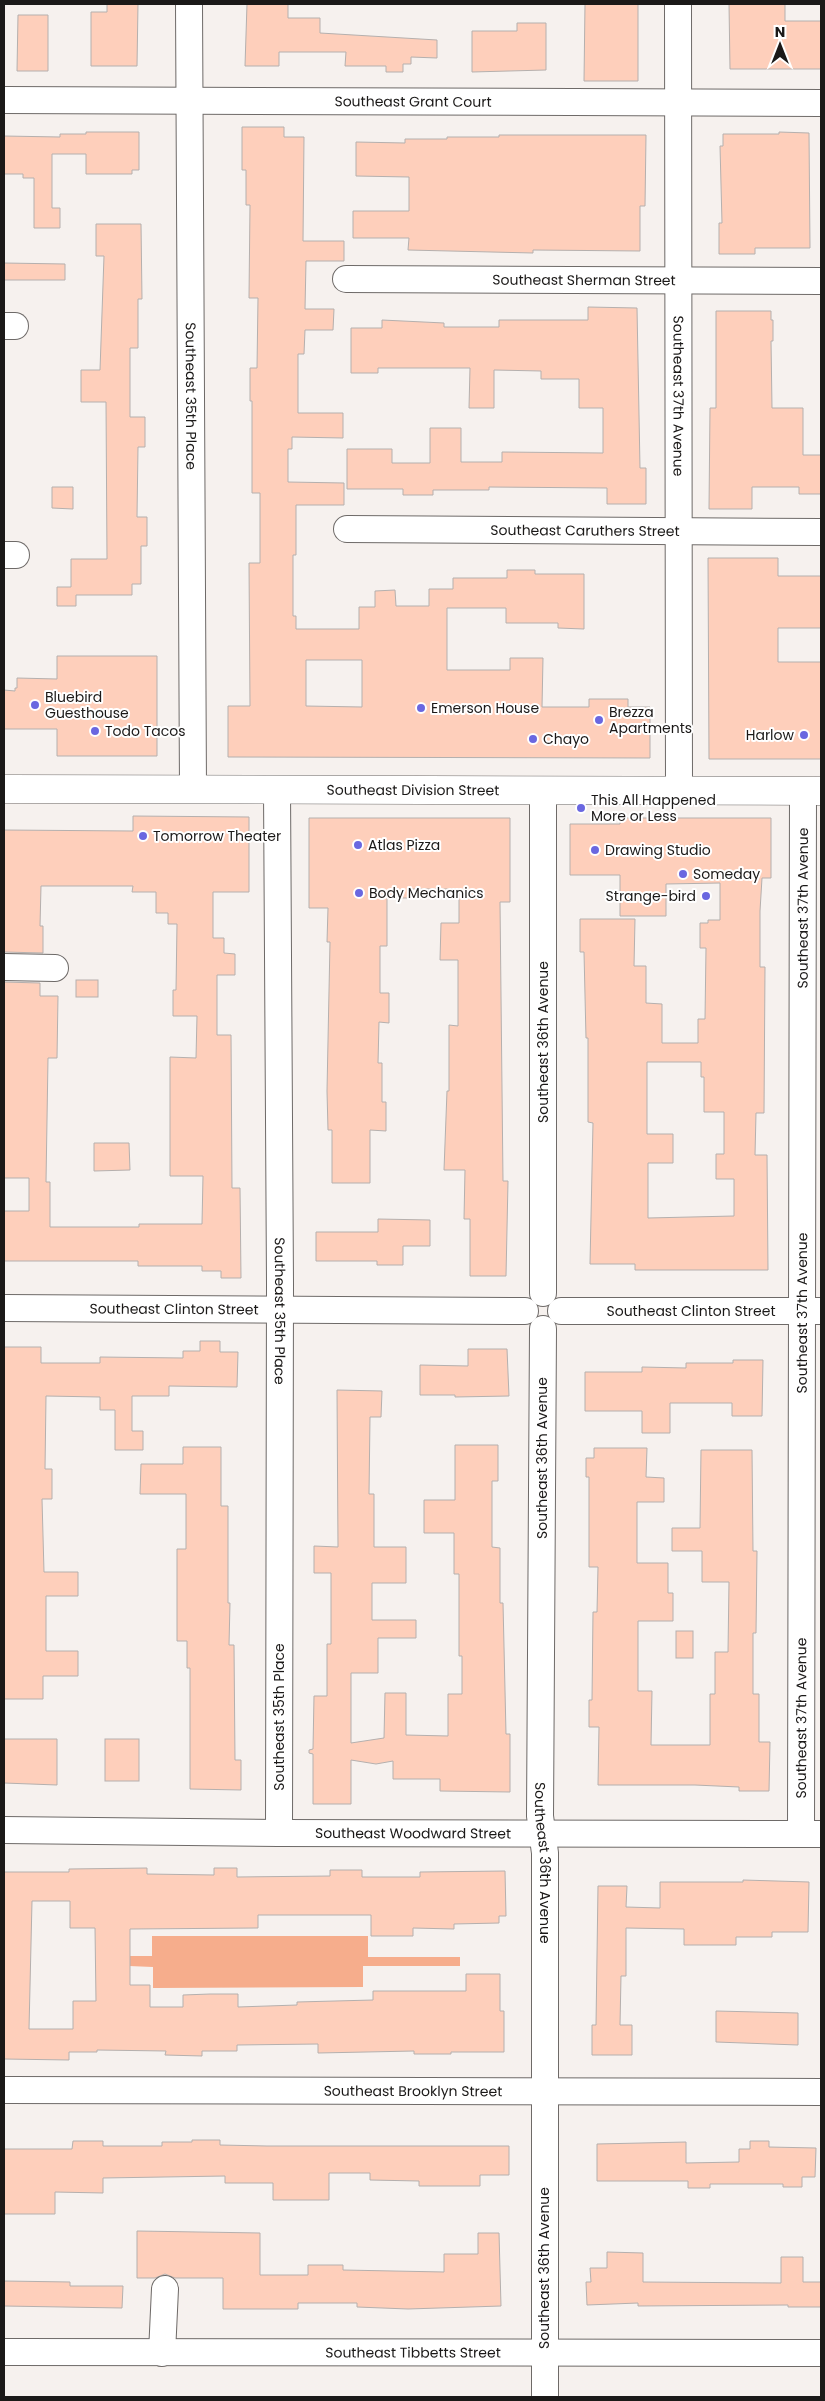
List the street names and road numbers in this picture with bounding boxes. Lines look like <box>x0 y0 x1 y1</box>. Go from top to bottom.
street label: Southeast Grant Court <box>334 91 492 112</box>
street label: Southeast Sherman Street <box>492 270 676 290</box>
street label: Southeast 37th Avenue <box>668 316 689 477</box>
street label: Southeast 35th Place <box>181 322 201 470</box>
street label: Southeast Caruthers Street <box>490 520 680 541</box>
street label: Southeast Division Street <box>327 780 499 800</box>
street label: Southeast 37th Avenue <box>793 827 813 988</box>
street label: Southeast 36th Avenue <box>533 961 553 1123</box>
street label: Southeast 37th Avenue <box>792 1232 812 1393</box>
street label: Southeast 35th Place <box>270 1237 290 1385</box>
street label: Southeast Clinton Street <box>89 1298 259 1319</box>
street label: Southeast Clinton Street <box>606 1301 776 1321</box>
street label: Southeast 36th Avenue <box>532 1377 552 1539</box>
street label: Southeast 37th Avenue <box>791 1637 811 1798</box>
street label: Southeast 35th Place <box>269 1643 289 1791</box>
street label: Southeast 36th Avenue <box>530 1782 555 1944</box>
street label: Southeast Woodward Street <box>315 1823 511 1843</box>
street label: Southeast Brooklyn Street <box>324 2081 502 2101</box>
street label: Southeast 36th Avenue <box>534 2187 554 2349</box>
street label: Southeast Tibbetts Street <box>325 2342 501 2363</box>

